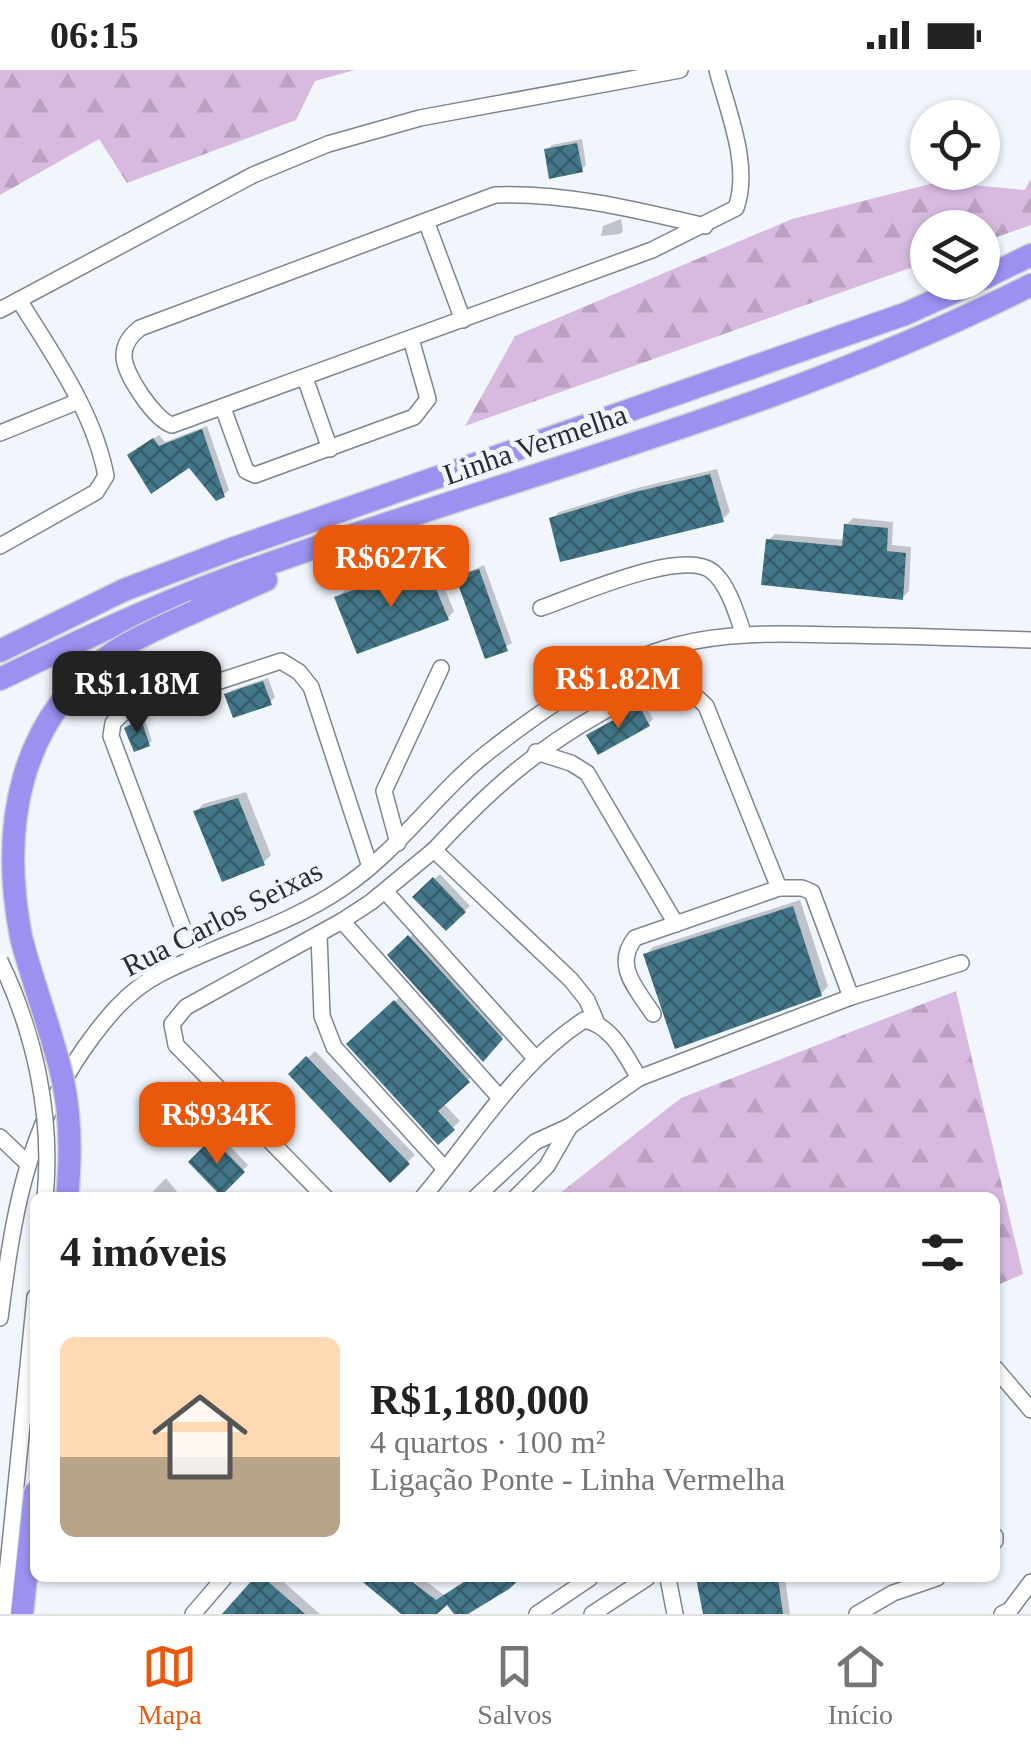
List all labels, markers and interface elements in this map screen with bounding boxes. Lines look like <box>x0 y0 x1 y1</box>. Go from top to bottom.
text: 06:15 <box>50 14 139 56</box>
map controls <box>910 100 1000 300</box>
button: locate <box>910 100 1000 190</box>
button: layers <box>910 210 1000 300</box>
street label: Linha Vermelha <box>439 397 631 491</box>
pin: R$627K <box>310 525 472 610</box>
text: R$627K <box>335 539 447 575</box>
pin: R$1.82M <box>526 646 710 731</box>
pin: R$1.18M <box>45 651 229 736</box>
text: R$1.82M <box>555 660 681 696</box>
text: R$1.18M <box>74 665 200 701</box>
street label: Rua Carlos Seixas <box>117 853 327 983</box>
pin: R$934K <box>136 1082 298 1167</box>
text: R$934K <box>161 1096 273 1132</box>
icon: filters <box>915 1225 970 1280</box>
text: 4 imóveis <box>60 1229 227 1275</box>
icon: home <box>140 1377 260 1497</box>
text: R$1,180,000 <box>370 1377 589 1423</box>
text: 4 quartos · 100 m² <box>370 1424 605 1460</box>
text: Ligação Ponte - Linha Vermelha <box>370 1461 785 1497</box>
tab: Mapa <box>138 1639 202 1731</box>
tab: Salvos <box>477 1639 552 1731</box>
tab: Início <box>828 1639 893 1731</box>

